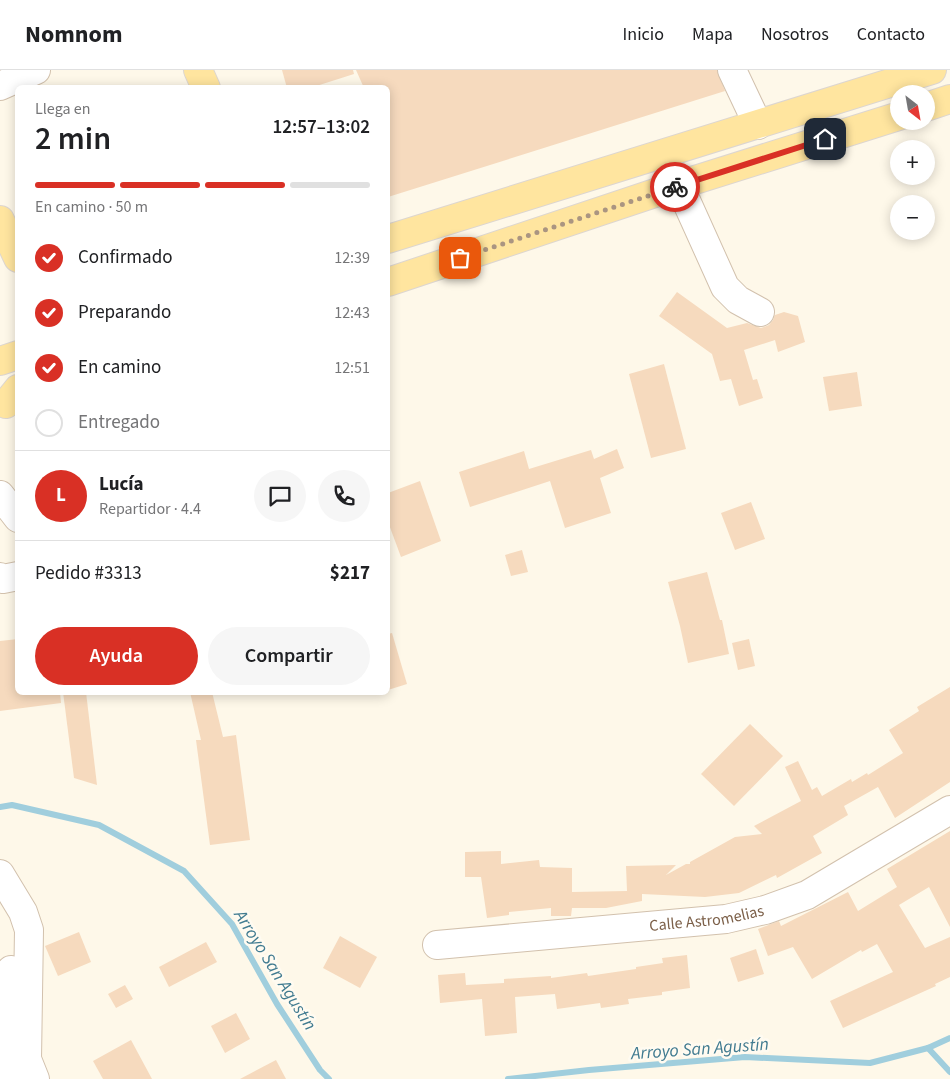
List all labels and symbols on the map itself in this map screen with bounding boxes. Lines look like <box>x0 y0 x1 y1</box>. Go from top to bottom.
north arrow <box>890 85 935 130</box>
pin <box>804 118 846 160</box>
courier <box>650 162 700 212</box>
pin <box>439 237 481 279</box>
street label: Calle Astromelias <box>648 900 766 937</box>
water label: Arroyo San Agustín <box>227 904 322 1035</box>
water label: Arroyo San Agustín <box>629 1032 770 1066</box>

